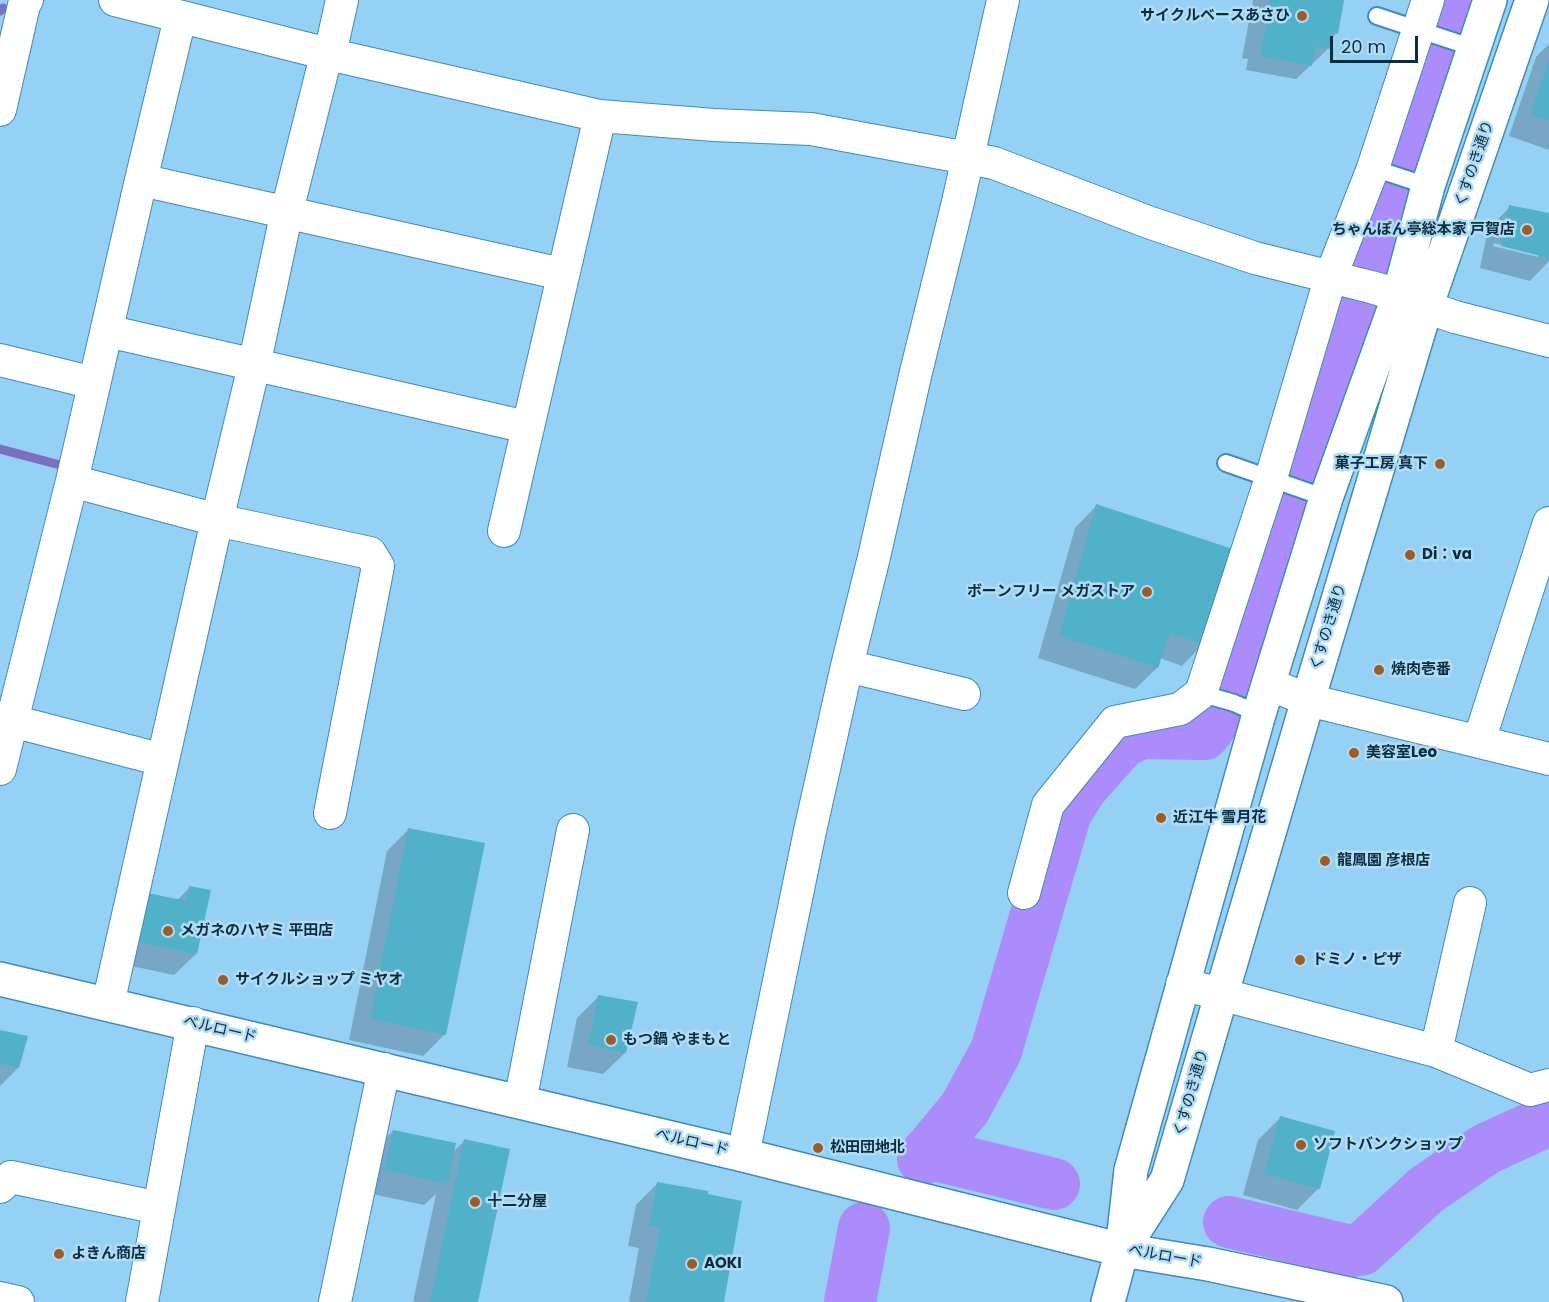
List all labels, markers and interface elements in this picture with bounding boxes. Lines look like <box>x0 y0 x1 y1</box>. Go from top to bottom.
place label: サイクルベースあさひ <box>1140 7 1290 25</box>
marker: サイクルベースあさひ <box>1295 9 1309 23</box>
scale bar <box>1333 24 1422 62</box>
text: 20 m <box>1341 34 1386 59</box>
street label: くすのき通り <box>1452 119 1498 209</box>
place label: ちゃんぽん亭総本家 戸賀店 <box>1332 221 1515 239</box>
marker: ちゃんぽん亭総本家 戸賀店 <box>1520 223 1534 237</box>
place label: 菓子工房 真下 <box>1335 455 1428 473</box>
marker: 菓子工房 真下 <box>1433 457 1447 471</box>
place label: Di：va <box>1422 546 1472 564</box>
marker: Di：va <box>1403 548 1417 562</box>
street label: くすのき通り <box>1307 581 1351 673</box>
place label: ボーンフリー メガストア <box>967 583 1135 601</box>
marker: ボーンフリー メガストア <box>1140 585 1154 599</box>
place label: 焼肉壱番 <box>1391 661 1451 679</box>
marker: 焼肉壱番 <box>1372 663 1386 677</box>
place label: 美容室Leo <box>1366 744 1437 762</box>
marker: 美容室Leo <box>1347 746 1361 760</box>
place label: 近江牛 雪月花 <box>1173 809 1266 827</box>
marker: 近江牛 雪月花 <box>1154 811 1168 825</box>
place label: 龍鳳園 彦根店 <box>1337 852 1430 870</box>
marker: 龍鳳園 彦根店 <box>1318 854 1332 868</box>
place label: メガネのハヤミ 平田店 <box>180 922 333 940</box>
marker: メガネのハヤミ 平田店 <box>161 924 175 938</box>
place label: ドミノ・ピザ <box>1312 951 1402 969</box>
marker: ドミノ・ピザ <box>1293 953 1307 967</box>
place label: サイクルショップ ミヤオ <box>235 971 403 989</box>
marker: サイクルショップ ミヤオ <box>216 973 230 987</box>
street label: ベルロード <box>181 1013 259 1047</box>
place label: もつ鍋 やまもと <box>623 1031 731 1049</box>
marker: もつ鍋 やまもと <box>604 1033 618 1047</box>
street label: くすのき通り <box>1171 1047 1213 1139</box>
street label: ベルロード <box>653 1126 731 1160</box>
place label: ソフトバンクショップ <box>1313 1136 1463 1154</box>
marker: ソフトバンクショップ <box>1294 1138 1308 1152</box>
place label: 松田団地北 <box>830 1139 905 1157</box>
marker: 松田団地北 <box>811 1141 825 1155</box>
place label: 十二分屋 <box>487 1193 547 1211</box>
marker: 十二分屋 <box>468 1195 482 1209</box>
street label: ベルロード <box>1127 1242 1203 1272</box>
place label: よきん商店 <box>71 1245 146 1263</box>
marker: よきん商店 <box>52 1247 66 1261</box>
place label: AOKI <box>704 1255 742 1273</box>
marker: AOKI <box>685 1257 699 1271</box>

